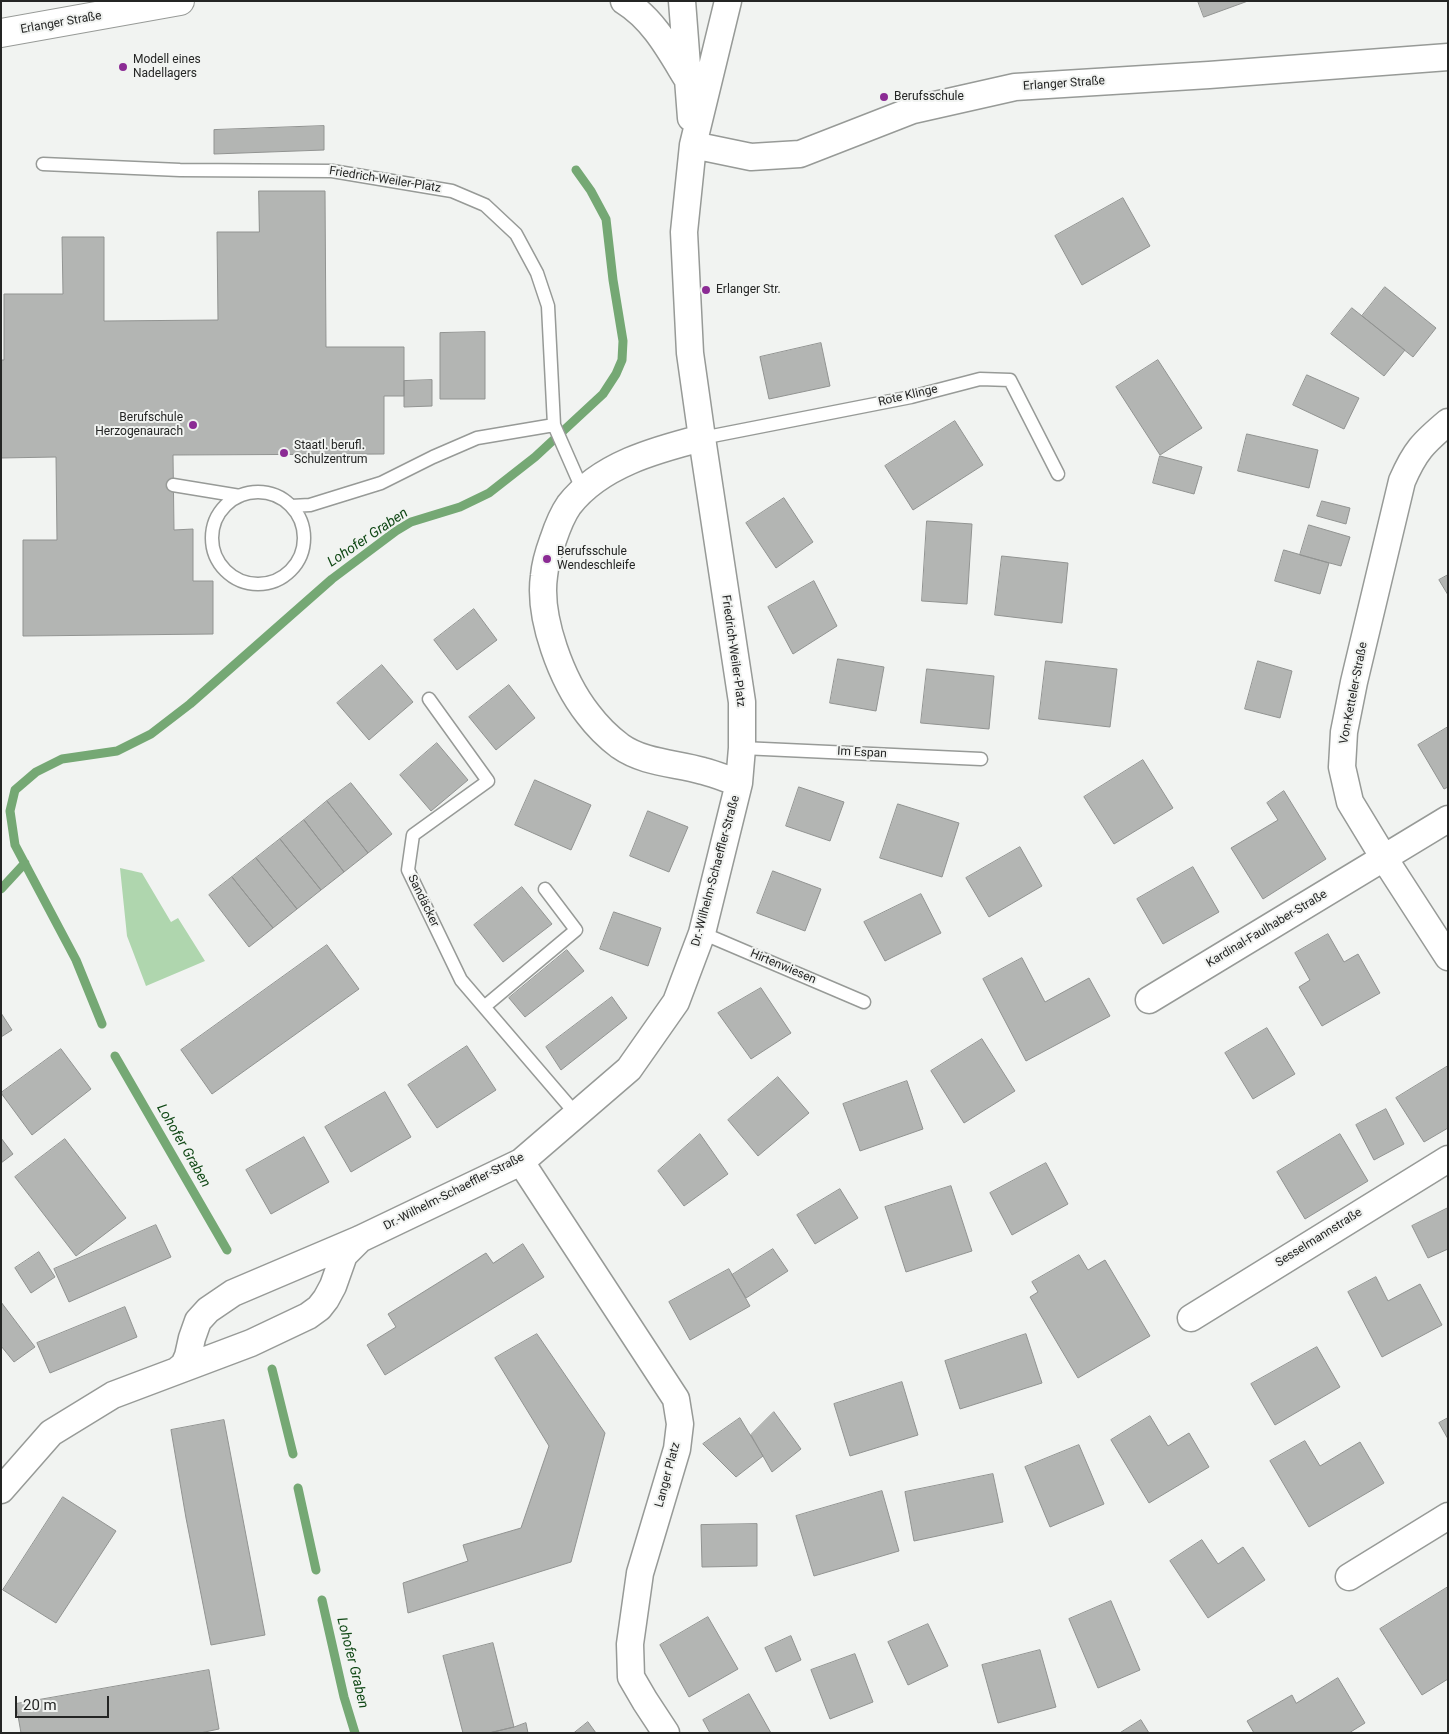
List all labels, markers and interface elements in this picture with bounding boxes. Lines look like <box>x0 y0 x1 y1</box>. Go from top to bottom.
street label: Erlanger Straße <box>19 9 103 37</box>
place label: Modell eines Nadellagers <box>133 53 201 81</box>
marker: Modell eines Nadellagers <box>117 61 129 73</box>
street label: Erlanger Straße <box>1023 74 1105 94</box>
place label: Berufsschule <box>894 90 964 104</box>
marker: Berufsschule <box>878 91 890 103</box>
street label: Friedrich-Weiler-Platz <box>328 164 442 196</box>
place label: Erlanger Str. <box>716 283 781 297</box>
marker: Erlanger Str. <box>700 284 712 296</box>
street label: Rote Klinge <box>877 382 939 410</box>
place label: Berufschule Herzogenaurach <box>95 411 183 439</box>
marker: Berufschule Herzogenaurach <box>187 419 199 431</box>
place label: Staatl. berufl. Schulzentrum <box>294 439 368 467</box>
marker: Staatl. berufl. Schulzentrum <box>278 447 290 459</box>
water label: Lohofer Graben <box>325 505 411 571</box>
place label: Berufsschule Wendeschleife <box>557 545 635 573</box>
marker: Berufsschule Wendeschleife <box>541 553 553 565</box>
street label: Friedrich-Weiler-Platz <box>718 594 748 708</box>
street label: Von-Ketteler-Straße <box>1337 641 1371 745</box>
street label: Im Espan <box>837 745 887 761</box>
street label: Dr.-Wilhelm-Schaeffler-Straße <box>689 794 743 948</box>
street label: Sandäcker <box>404 873 442 929</box>
street label: Kardinal-Faulhaber-Straße <box>1204 887 1330 971</box>
street label: Hirtenwiesen <box>748 947 818 987</box>
water label: Lohofer Graben <box>152 1101 214 1191</box>
street label: Dr.-Wilhelm-Schaeffler-Straße <box>381 1150 527 1234</box>
street label: Sesselmannstraße <box>1273 1206 1365 1270</box>
street label: Langer Platz <box>652 1441 684 1509</box>
water label: Lohofer Graben <box>333 1616 371 1710</box>
scale bar <box>18 1686 111 1718</box>
text: 20 m <box>23 1696 57 1714</box>

